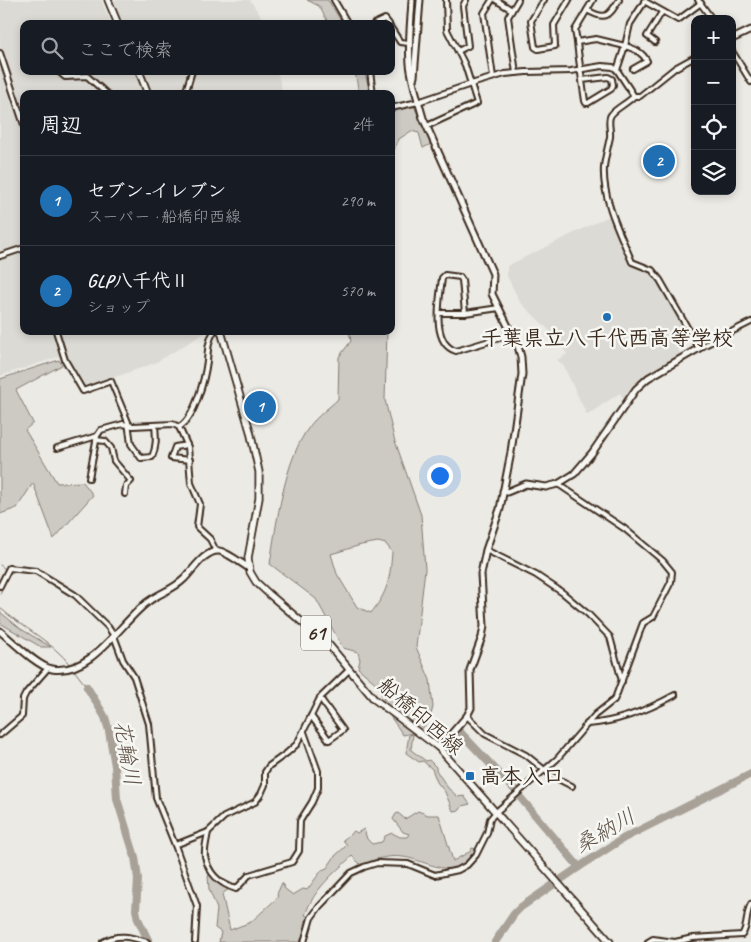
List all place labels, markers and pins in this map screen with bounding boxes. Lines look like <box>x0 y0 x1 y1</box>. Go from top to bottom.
pin: 2 <box>643 142 675 180</box>
marker: 千葉県立八千代西高等学校 <box>601 311 613 323</box>
place label: 千葉県立八千代西高等学校 <box>481 325 733 351</box>
pin: 1 <box>244 388 276 426</box>
place label: 高本入口 <box>480 763 564 789</box>
marker: 高本入口 <box>464 770 476 782</box>

